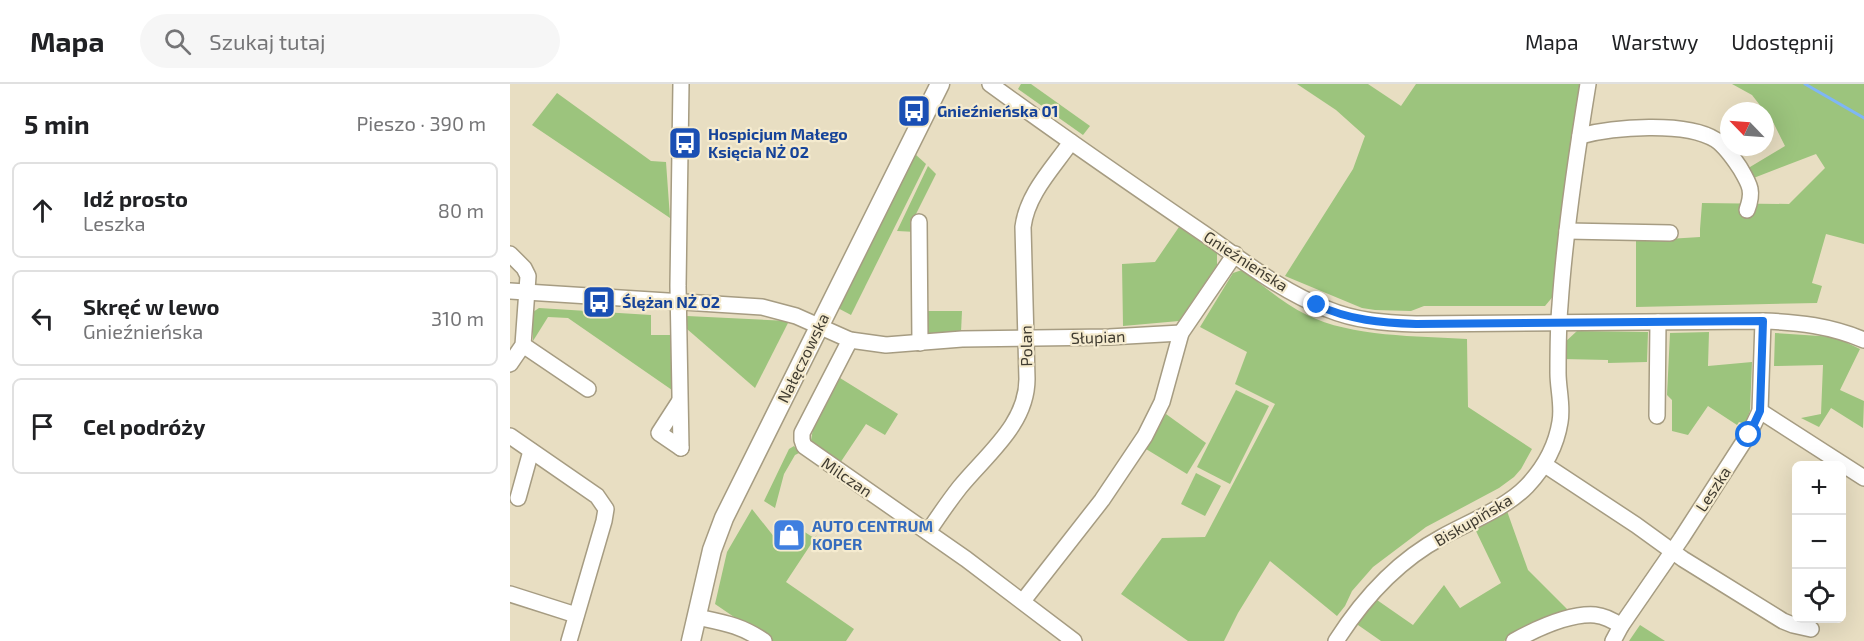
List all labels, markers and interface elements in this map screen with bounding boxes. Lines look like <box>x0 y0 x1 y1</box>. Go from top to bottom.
search box <box>140 14 560 68</box>
text: Mapa <box>30 24 104 58</box>
icon: search <box>161 25 194 58</box>
text: Szukaj tutaj <box>209 28 326 54</box>
text: Mapa <box>1525 29 1579 54</box>
text: Warstwy <box>1612 29 1698 54</box>
text: Udostępnij <box>1731 29 1834 54</box>
bus stop icon: Gnieźnieńska 01 <box>896 93 932 129</box>
place label: Gnieźnieńska 01 <box>937 101 1059 120</box>
north arrow <box>1720 102 1774 156</box>
text: 5 min <box>24 108 90 139</box>
text: Pieszo · 390 m <box>357 111 486 135</box>
place label: Hospicjum Małego Księcia NŻ 02 <box>708 124 848 161</box>
bus stop icon: Hospicjum Małego Księcia NŻ 02 <box>667 125 703 161</box>
text: Idź prosto <box>83 185 188 211</box>
icon: ahead <box>26 194 59 227</box>
text: 80 m <box>438 198 484 222</box>
text: Leszka <box>83 211 146 235</box>
street label: Gnieźnieńska <box>1201 226 1292 295</box>
bus stop icon: Ślężan NŻ 02 <box>581 284 617 320</box>
route end <box>1303 291 1329 317</box>
place label: Ślężan NŻ 02 <box>622 292 720 311</box>
text: Skręć w lewo <box>83 293 220 319</box>
icon: left <box>26 302 59 335</box>
text: 310 m <box>431 306 484 330</box>
street label: Nałęczowska <box>773 310 832 406</box>
text: Gnieźnieńska <box>83 319 203 343</box>
street label: Polan <box>1016 325 1035 367</box>
street label: Słupian <box>1070 326 1126 347</box>
icon: arrive <box>26 410 59 443</box>
text: Cel podróży <box>83 413 205 439</box>
route start <box>1735 421 1761 447</box>
street label: Milczan <box>818 453 876 500</box>
map controls <box>1792 461 1846 623</box>
button: + <box>1792 461 1846 515</box>
street label: Leszka <box>1691 463 1734 515</box>
street label: Biskupińska <box>1430 490 1515 550</box>
button: − <box>1792 515 1846 569</box>
place label: AUTO CENTRUM KOPER <box>812 516 933 553</box>
shop icon: AUTO CENTRUM KOPER <box>771 517 807 553</box>
button: locate <box>1792 569 1846 623</box>

